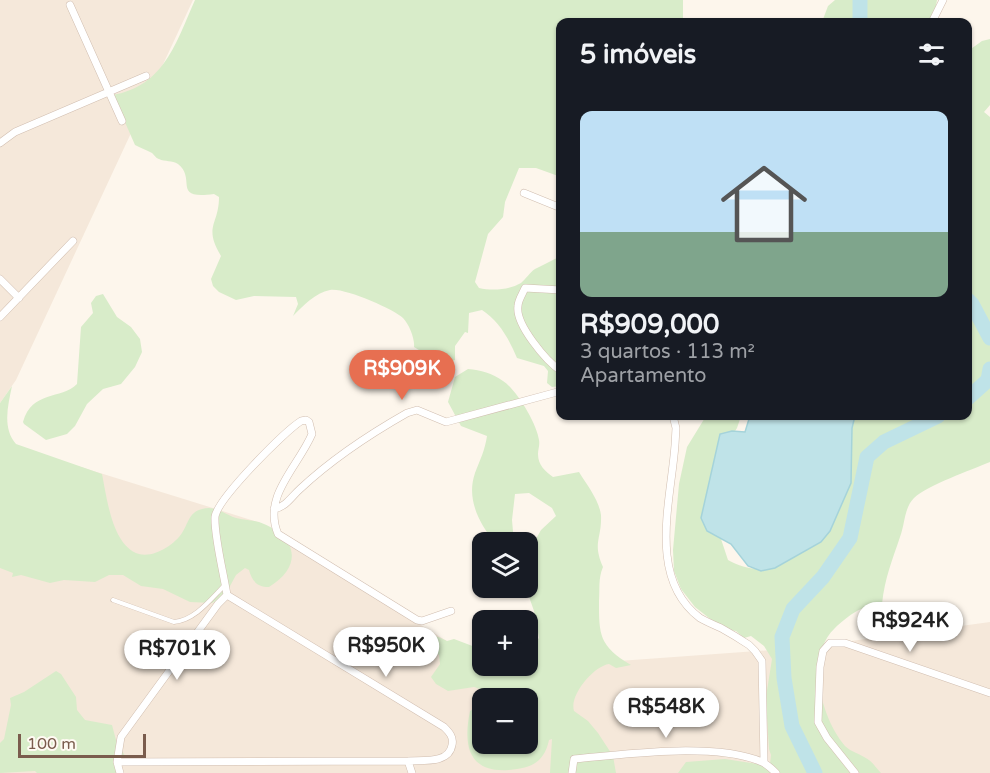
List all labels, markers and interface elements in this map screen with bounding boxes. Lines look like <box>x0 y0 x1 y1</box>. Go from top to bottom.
icon: filters <box>915 38 948 71</box>
text: 5 imóveis <box>580 39 696 70</box>
icon: home <box>710 150 818 258</box>
text: R$909,000 <box>580 309 719 340</box>
text: 3 quartos · 113 m² <box>580 340 755 364</box>
pin: R$909K <box>353 350 451 401</box>
text: R$909K <box>363 357 441 381</box>
text: Apartamento <box>580 364 706 388</box>
map controls <box>472 532 538 754</box>
button: layers <box>472 532 538 598</box>
pin: R$924K <box>861 602 959 653</box>
text: R$924K <box>871 609 949 633</box>
button: + <box>472 610 538 676</box>
pin: R$950K <box>337 627 435 678</box>
pin: R$701K <box>128 630 226 681</box>
text: R$950K <box>347 634 425 658</box>
text: R$701K <box>138 637 216 661</box>
button: − <box>472 688 538 754</box>
pin: R$548K <box>617 688 715 739</box>
text: R$548K <box>627 695 705 719</box>
scale bar <box>18 731 146 758</box>
text: 100 m <box>27 734 76 754</box>

